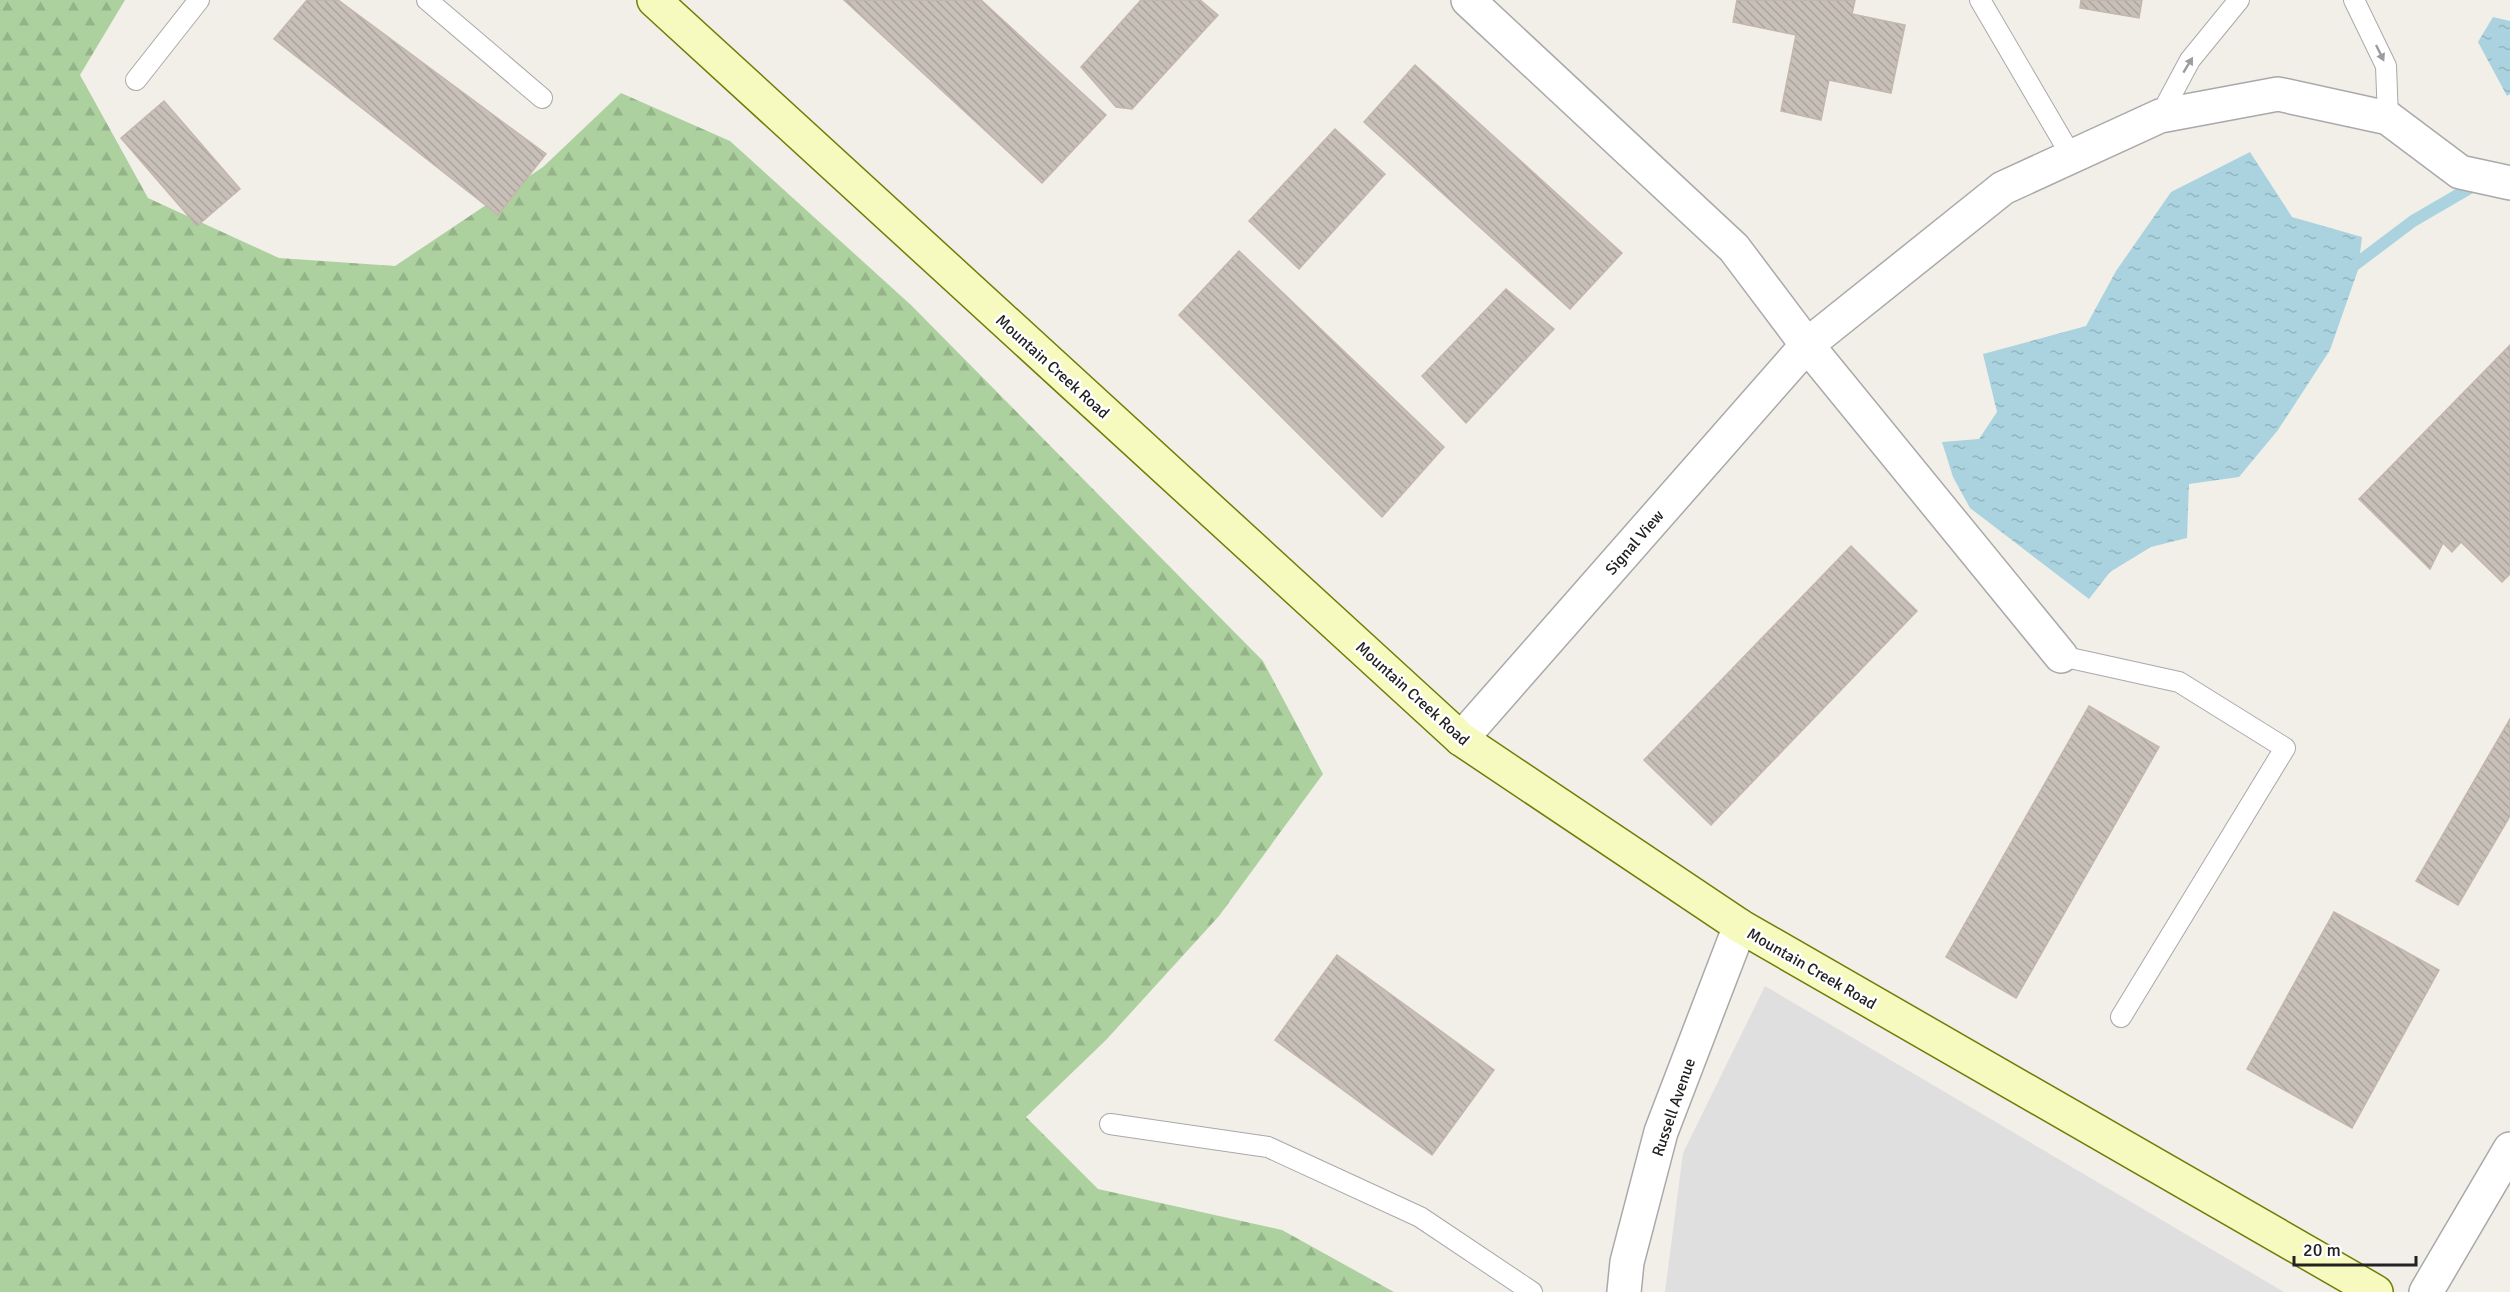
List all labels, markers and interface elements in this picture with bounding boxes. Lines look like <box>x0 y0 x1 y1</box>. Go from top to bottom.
one-way arrow <box>2375 44 2384 61</box>
one-way arrow <box>2183 56 2193 73</box>
street label: Mountain Creek Road <box>991 310 1113 423</box>
street label: Signal View <box>1601 506 1669 579</box>
street label: Mountain Creek Road <box>1351 637 1473 750</box>
street label: Mountain Creek Road <box>1743 924 1880 1014</box>
street label: Russell Avenue <box>1648 1055 1700 1159</box>
scale bar <box>2294 1229 2416 1267</box>
text: 20 m <box>2303 1239 2341 1261</box>

